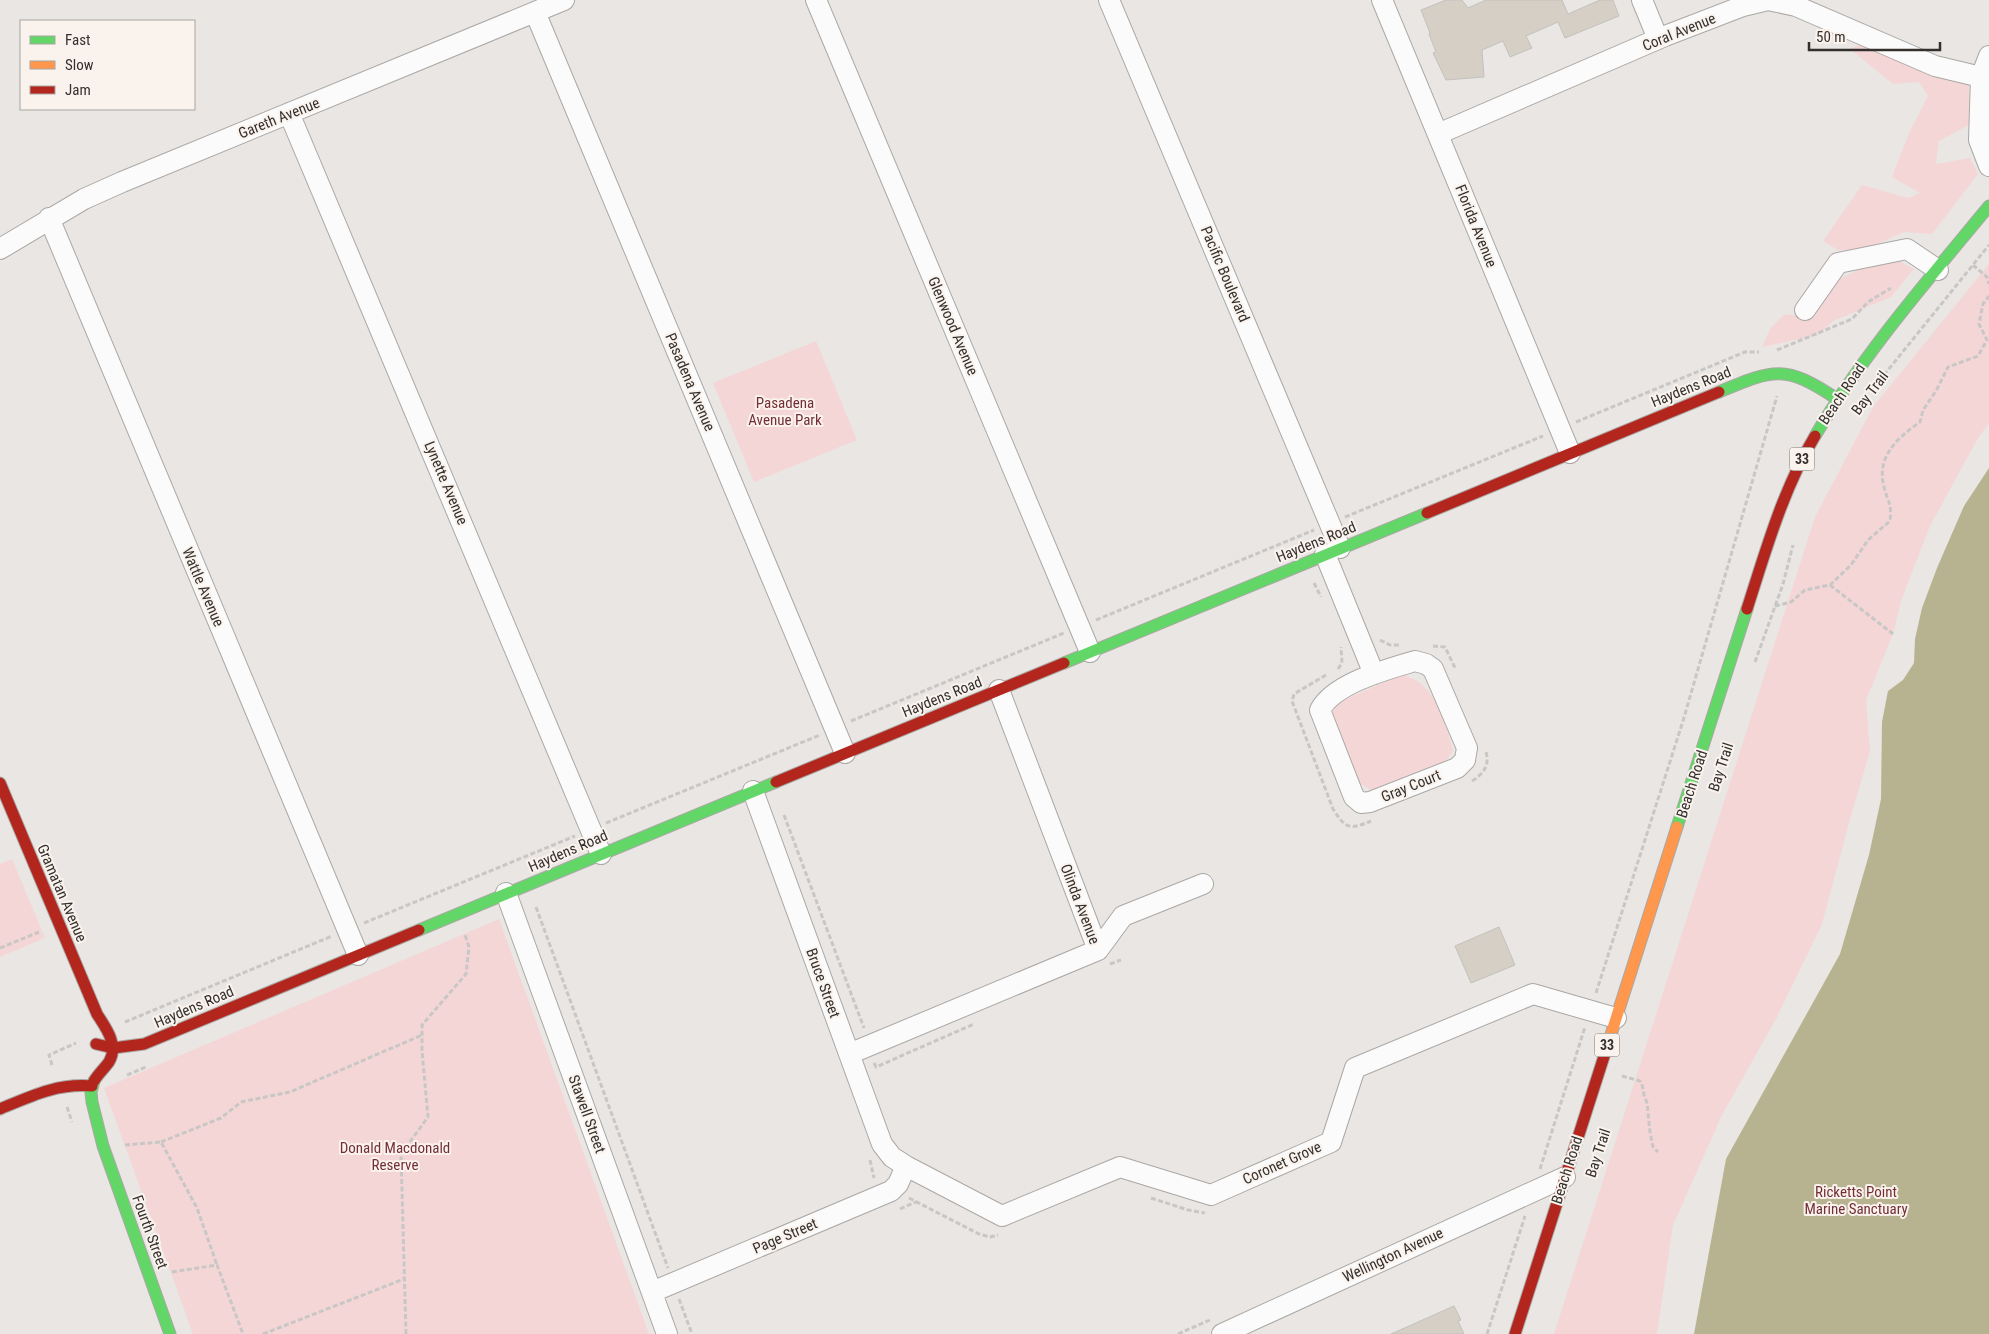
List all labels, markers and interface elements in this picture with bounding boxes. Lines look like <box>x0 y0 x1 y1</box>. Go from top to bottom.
street label: Coral Avenue <box>1640 9 1718 55</box>
legend <box>20 20 195 110</box>
scale bar <box>1809 20 1940 52</box>
text: 50 m <box>1816 28 1846 46</box>
text: Fast <box>65 31 90 49</box>
text: Slow <box>65 56 94 74</box>
text: Jam <box>65 81 91 99</box>
street label: Gareth Avenue <box>236 94 322 142</box>
street label: Florida Avenue <box>1451 182 1501 270</box>
street label: Pacific Boulevard <box>1197 223 1253 325</box>
street label: Glenwood Avenue <box>924 274 982 378</box>
street label: Pasadena Avenue <box>661 330 719 434</box>
street label: Beach Road <box>1815 360 1869 428</box>
street label: Haydens Road <box>1648 363 1734 411</box>
street label: Bay Trail <box>1848 368 1892 418</box>
park label: Pasadena Avenue Park <box>748 394 822 429</box>
street label: Lynette Avenue <box>420 438 472 528</box>
road number: 33 <box>1790 448 1814 470</box>
street label: Haydens Road <box>1273 518 1359 566</box>
street label: Wattle Avenue <box>178 545 228 629</box>
street label: Haydens Road <box>899 673 985 721</box>
street label: Bay Trail <box>1705 740 1737 794</box>
street label: Beach Road <box>1673 748 1711 820</box>
street label: Gray Court <box>1379 766 1443 806</box>
street label: Haydens Road <box>526 826 610 876</box>
street label: Gramatan Avenue <box>33 841 91 945</box>
street label: Olinda Avenue <box>1056 861 1104 947</box>
street label: Bruce Street <box>802 946 844 1020</box>
street label: Haydens Road <box>152 982 236 1032</box>
road number: 33 <box>1594 1034 1620 1056</box>
street label: Stawell Street <box>565 1073 609 1155</box>
street label: Bay Trail <box>1582 1126 1614 1180</box>
street label: Beach Road <box>1548 1134 1586 1206</box>
street label: Coronet Grove <box>1240 1138 1324 1188</box>
park label: Donald Macdonald Reserve <box>340 1139 450 1174</box>
park label: Ricketts Point Marine Sanctuary <box>1804 1183 1908 1218</box>
street label: Fourth Street <box>128 1193 172 1271</box>
street label: Page Street <box>750 1214 820 1258</box>
street label: Wellington Avenue <box>1340 1224 1446 1286</box>

